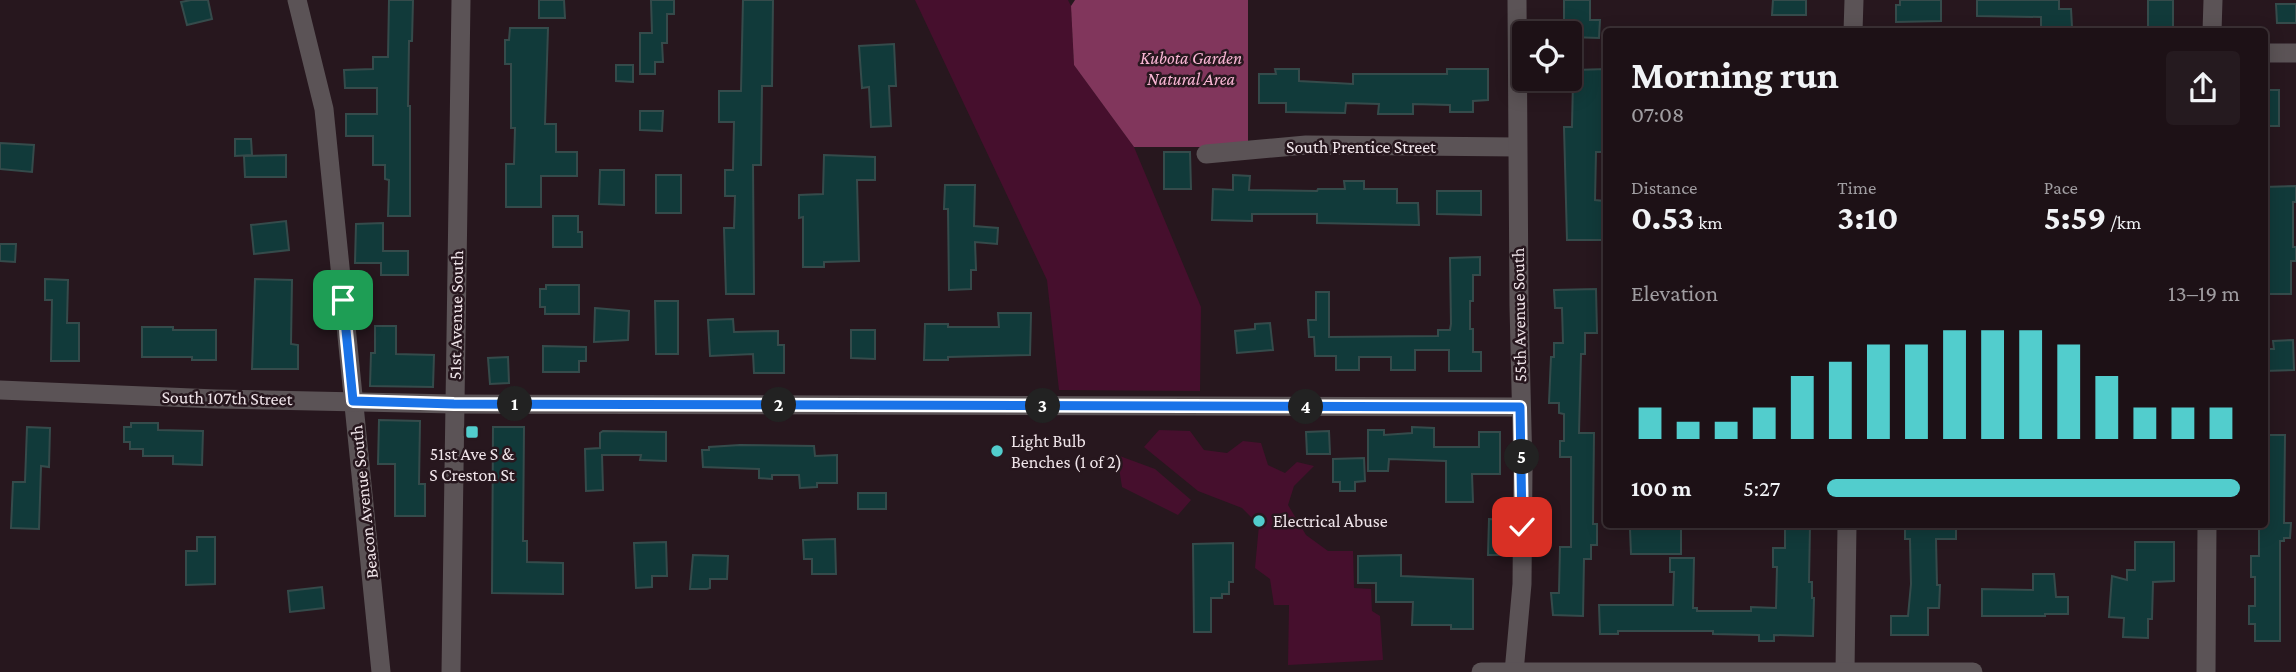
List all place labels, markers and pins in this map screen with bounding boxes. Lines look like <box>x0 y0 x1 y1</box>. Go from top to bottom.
pin <box>313 270 373 330</box>
pin: 1 <box>498 386 532 422</box>
pin: 2 <box>762 388 796 422</box>
pin: 3 <box>1026 388 1060 424</box>
pin: 4 <box>1288 390 1324 424</box>
marker: 51st Ave S & S Creston St <box>464 424 480 440</box>
place label: Light Bulb Benches (1 of 2) <box>1011 431 1122 473</box>
pin: 5 <box>1504 440 1540 475</box>
marker: Light Bulb Benches (1 of 2) <box>989 443 1005 459</box>
place label: 51st Ave S & S Creston St <box>429 444 516 485</box>
pin <box>1492 497 1552 557</box>
place label: Electrical Abuse <box>1273 511 1388 531</box>
marker: Electrical Abuse <box>1251 513 1267 529</box>

